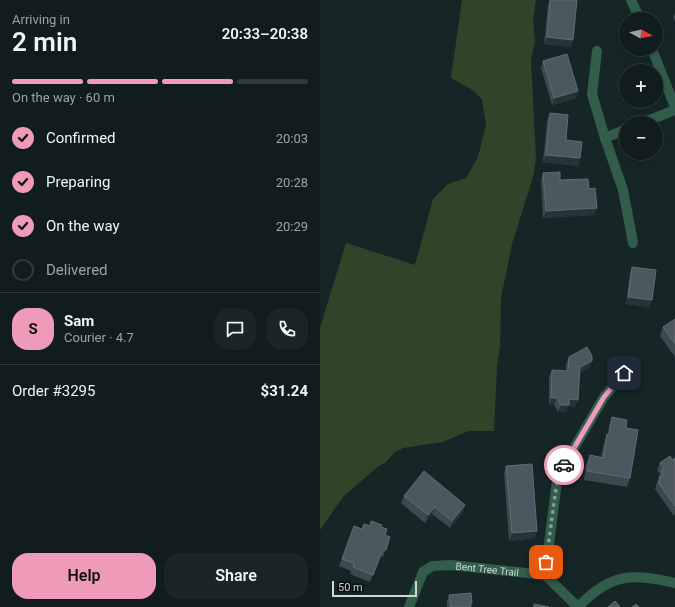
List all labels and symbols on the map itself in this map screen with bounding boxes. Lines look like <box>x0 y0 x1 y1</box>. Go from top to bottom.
north arrow <box>619 12 663 56</box>
pin <box>607 356 641 390</box>
courier <box>544 445 584 485</box>
pin <box>529 545 563 579</box>
street label: Bent Tree Trail <box>455 560 519 578</box>
scale bar <box>332 579 417 598</box>

